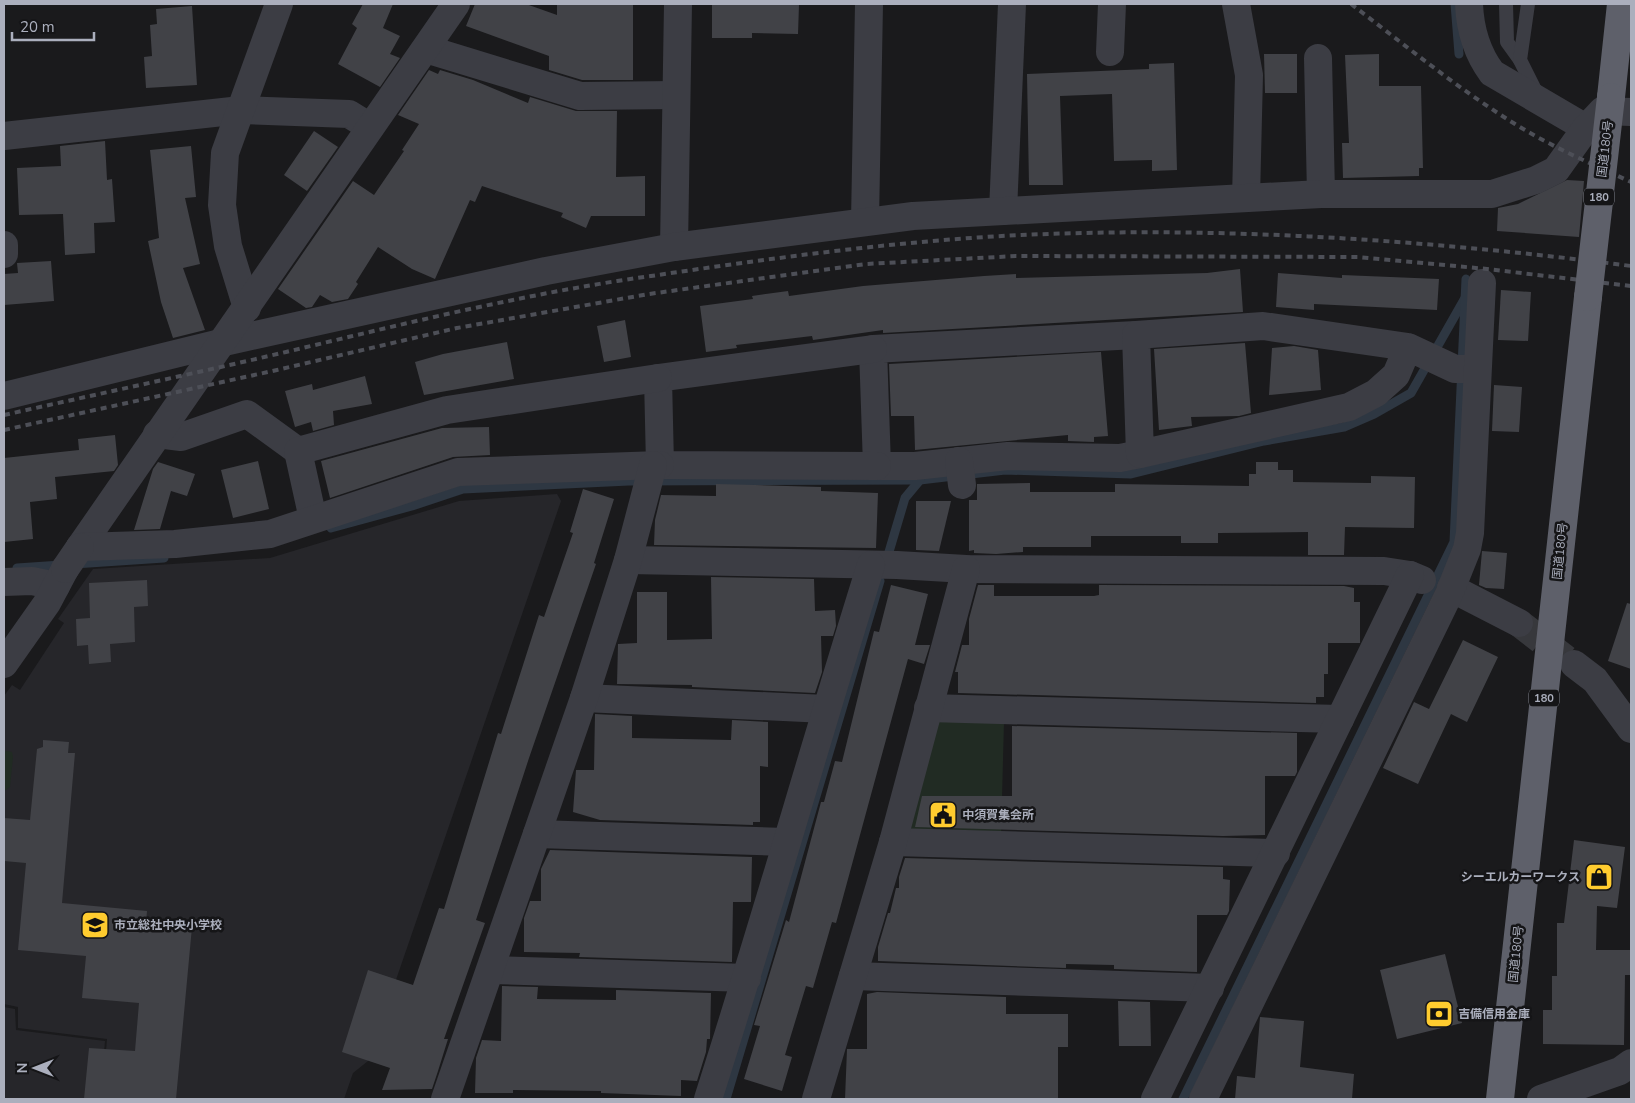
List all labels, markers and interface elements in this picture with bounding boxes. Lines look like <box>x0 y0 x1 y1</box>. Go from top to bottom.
scale bar <box>12 10 95 42</box>
text: 20 m <box>20 17 55 37</box>
street label: 国道180号 <box>1594 119 1616 179</box>
road number: 180 <box>1584 188 1614 206</box>
street label: 国道180号 <box>1549 522 1571 580</box>
road number: 180 <box>1529 690 1559 706</box>
public building icon: 中須賀集会所 <box>928 800 958 830</box>
place label: 中須賀集会所 <box>962 807 1034 823</box>
shop icon: シーエルカーワークス <box>1584 862 1614 892</box>
place label: シーエルカーワークス <box>1461 869 1580 885</box>
school or university icon: 市立総社中央小学校 <box>80 910 110 940</box>
place label: 市立総社中央小学校 <box>114 917 222 933</box>
street label: 国道180号 <box>1505 925 1527 983</box>
bank icon: 吉備信用金庫 <box>1424 999 1454 1029</box>
place label: 吉備信用金庫 <box>1458 1006 1530 1022</box>
north arrow <box>10 1043 60 1093</box>
text: N <box>13 1063 32 1073</box>

